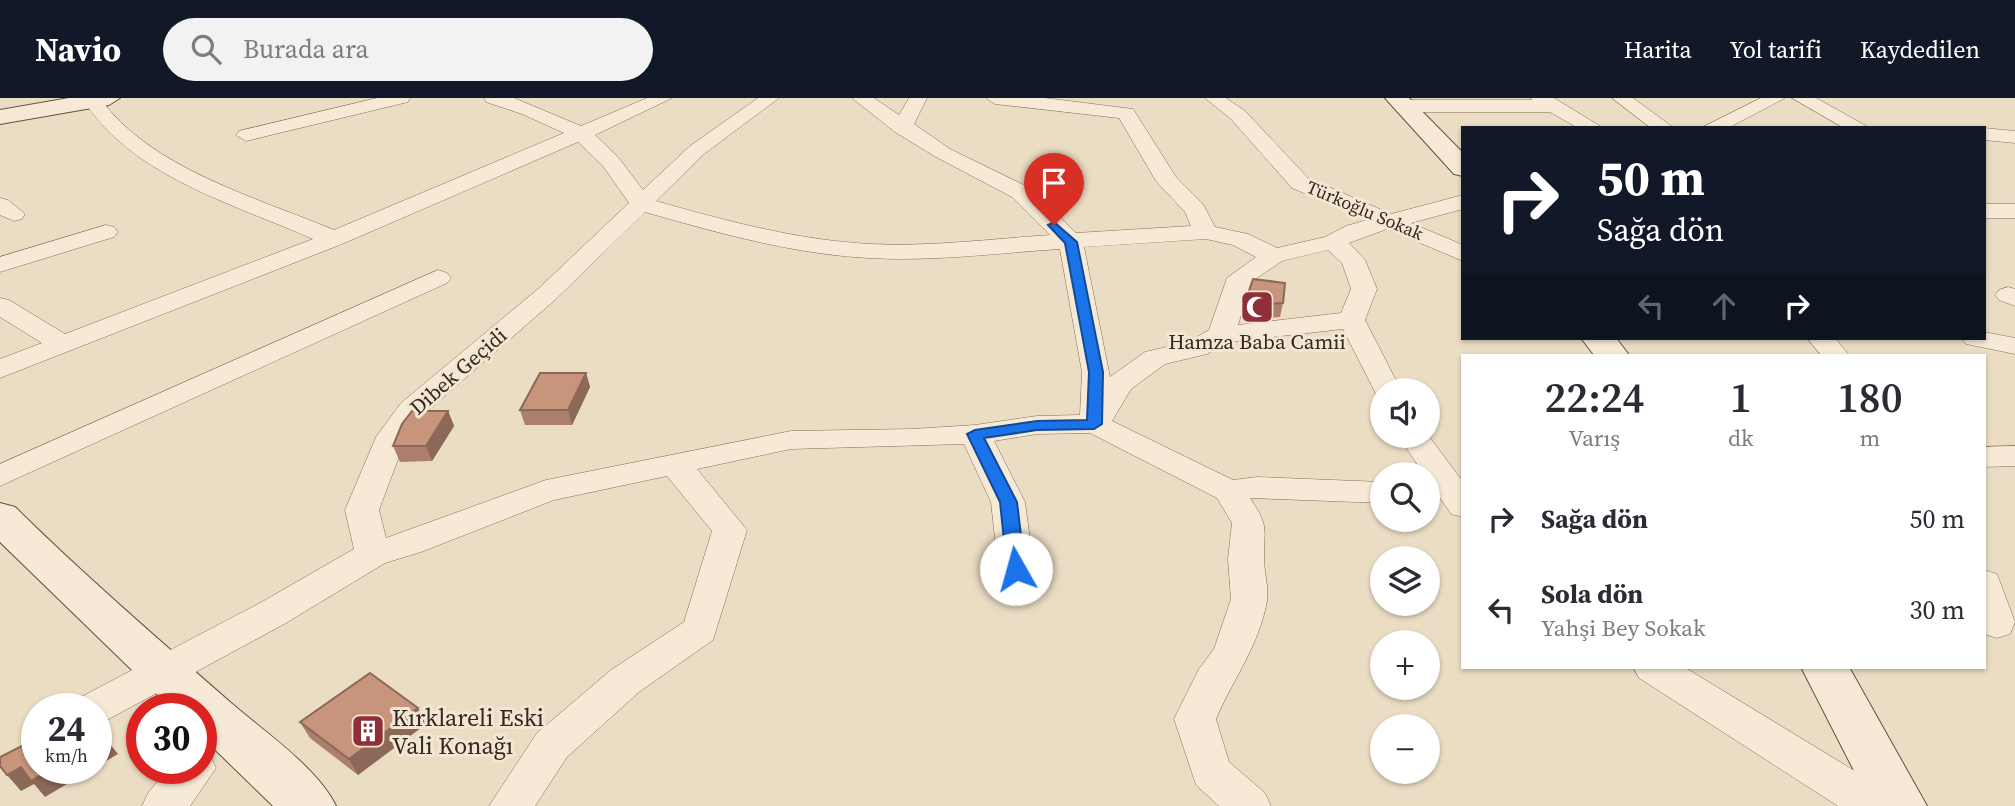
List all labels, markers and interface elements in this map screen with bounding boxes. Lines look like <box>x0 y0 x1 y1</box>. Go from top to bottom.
search box <box>163 18 653 81</box>
text: Navio <box>35 27 121 72</box>
icon: search <box>187 30 225 68</box>
text: Burada ara <box>243 31 369 67</box>
text: Harita <box>1624 33 1692 66</box>
text: Yol tarifi <box>1730 33 1822 66</box>
text: Kaydedilen <box>1860 33 1980 66</box>
text: 50 m <box>1597 144 1705 211</box>
pin <box>1024 153 1084 225</box>
icon: right <box>1482 154 1573 245</box>
icon: arrive <box>1035 164 1073 202</box>
street label: Türkoğlu Sokak <box>1303 174 1427 246</box>
text: Sağa dön <box>1597 208 1724 252</box>
icon: left <box>1632 287 1670 325</box>
icon: ahead <box>1705 287 1743 325</box>
icon: right <box>1778 287 1816 325</box>
mosque icon: Hamza Baba Camii <box>1238 288 1276 326</box>
street label: Dibek Geçidi <box>403 321 513 421</box>
place label: Hamza Baba Camii <box>1168 327 1346 356</box>
text: 22:24 <box>1544 368 1644 426</box>
text: 1 <box>1730 368 1752 426</box>
text: 180 <box>1837 368 1903 426</box>
map controls <box>1370 378 1440 784</box>
button: sound <box>1370 378 1440 448</box>
text: Varış <box>1569 422 1620 454</box>
text: dk <box>1728 422 1754 454</box>
text: m <box>1859 422 1880 454</box>
button: search <box>1370 462 1440 532</box>
icon: right <box>1482 500 1520 538</box>
text: Sağa dön <box>1541 501 1648 537</box>
text: 50 m <box>1910 501 1965 537</box>
position arrow <box>979 532 1053 606</box>
button: layers <box>1370 546 1440 616</box>
text: Sola dön <box>1541 576 1643 612</box>
icon: left <box>1482 591 1520 629</box>
text: 30 m <box>1910 592 1965 628</box>
text: Yahşi Bey Sokak <box>1541 612 1706 644</box>
button: + <box>1370 630 1440 700</box>
speed limit sign: 30 <box>126 693 217 784</box>
place label: Kırklareli Eski Vali Konağı <box>392 701 544 762</box>
text: 24 <box>48 705 85 753</box>
building icon: Kırklareli Eski Vali Konağı <box>349 712 387 750</box>
button: − <box>1370 714 1440 784</box>
text: km/h <box>45 743 88 768</box>

